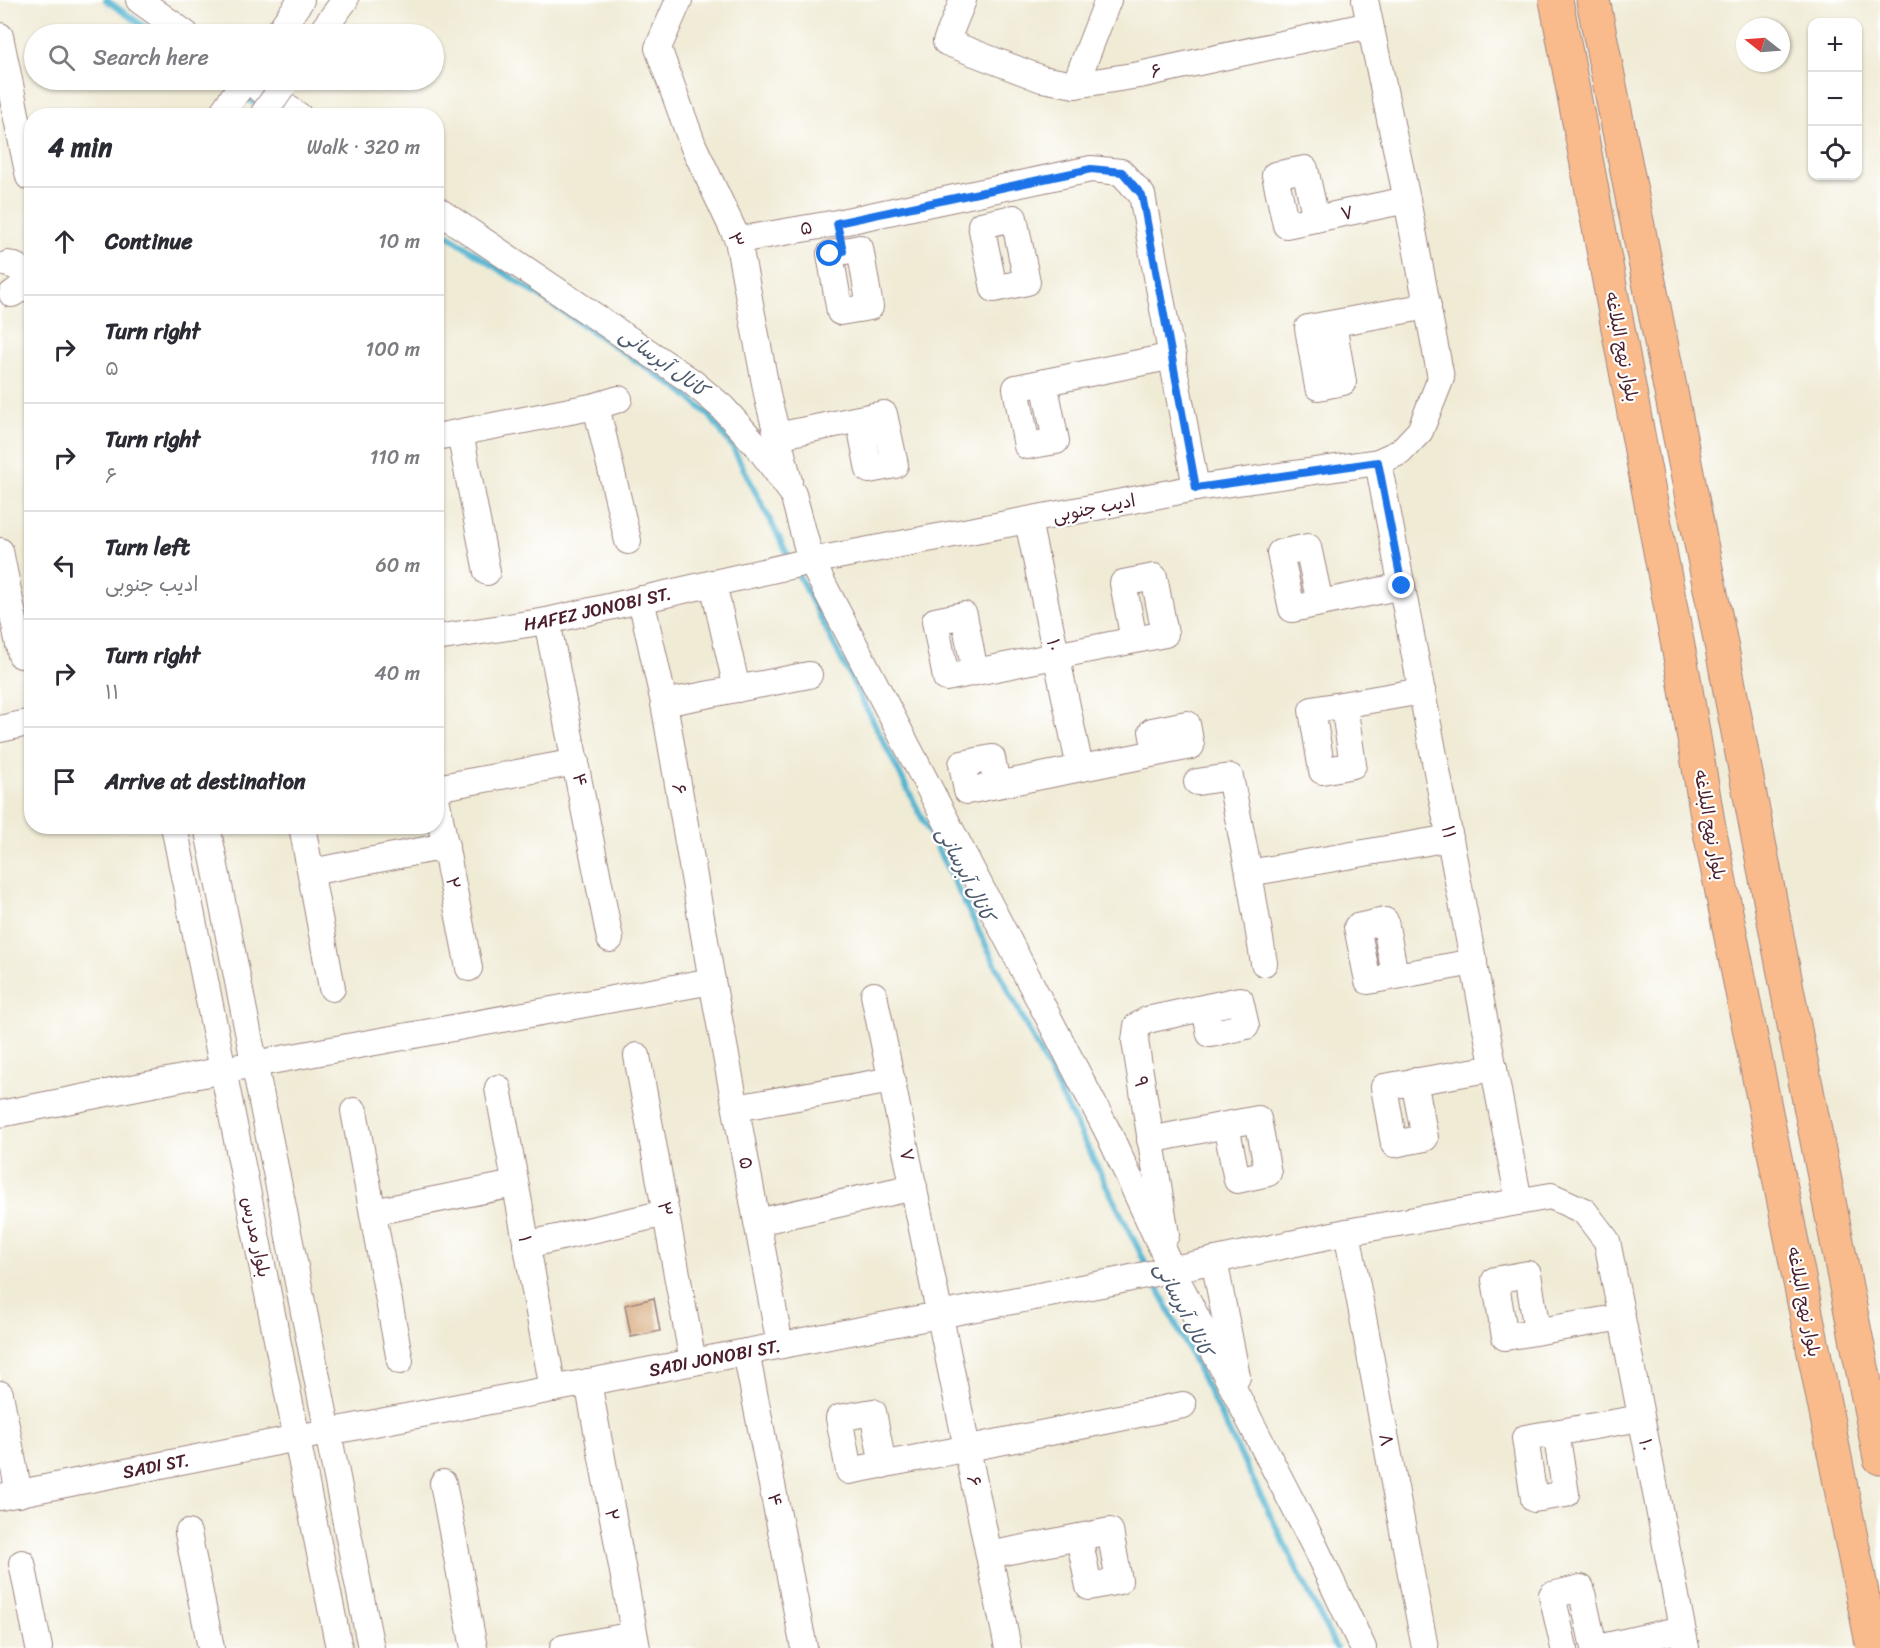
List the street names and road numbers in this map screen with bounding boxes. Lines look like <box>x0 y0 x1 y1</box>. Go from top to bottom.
street label: ۶ <box>1147 54 1165 88</box>
street label: ۷ <box>1337 196 1357 230</box>
street label: ۵ <box>797 211 815 245</box>
street label: ۳ <box>719 228 753 252</box>
street label: بلوار نهج البلاغه <box>1596 289 1648 405</box>
street label: ادیب جنوبی <box>1050 484 1138 532</box>
street label: HAFEZ JONOBI ST. <box>521 577 674 640</box>
street label: ۱۰ <box>1037 636 1071 654</box>
street label: بلوار نهج البلاغه <box>1685 767 1735 883</box>
street label: ۴ <box>563 770 597 790</box>
street label: ۶ <box>662 781 696 797</box>
street label: ۱۱ <box>1432 823 1466 841</box>
street label: ۲ <box>436 874 470 892</box>
street label: ۹ <box>1124 1074 1158 1090</box>
street label: ۷ <box>890 1145 924 1165</box>
street label: ۵ <box>729 1154 763 1172</box>
street label: بلوار مدرس <box>232 1194 280 1280</box>
street label: ۳ <box>648 1199 682 1219</box>
street label: ۱ <box>509 1233 541 1245</box>
street label: بلوار نهج البلاغه <box>1778 1244 1830 1360</box>
street label: SADI JONOBI ST. <box>646 1330 783 1386</box>
street label: ۸ <box>1369 1431 1403 1449</box>
street label: ۱۰ <box>1629 1436 1663 1454</box>
street label: SADI ST. <box>120 1444 192 1488</box>
street label: ۶ <box>957 1472 991 1490</box>
street label: ۴ <box>758 1490 792 1510</box>
street label: ۲ <box>595 1506 629 1524</box>

